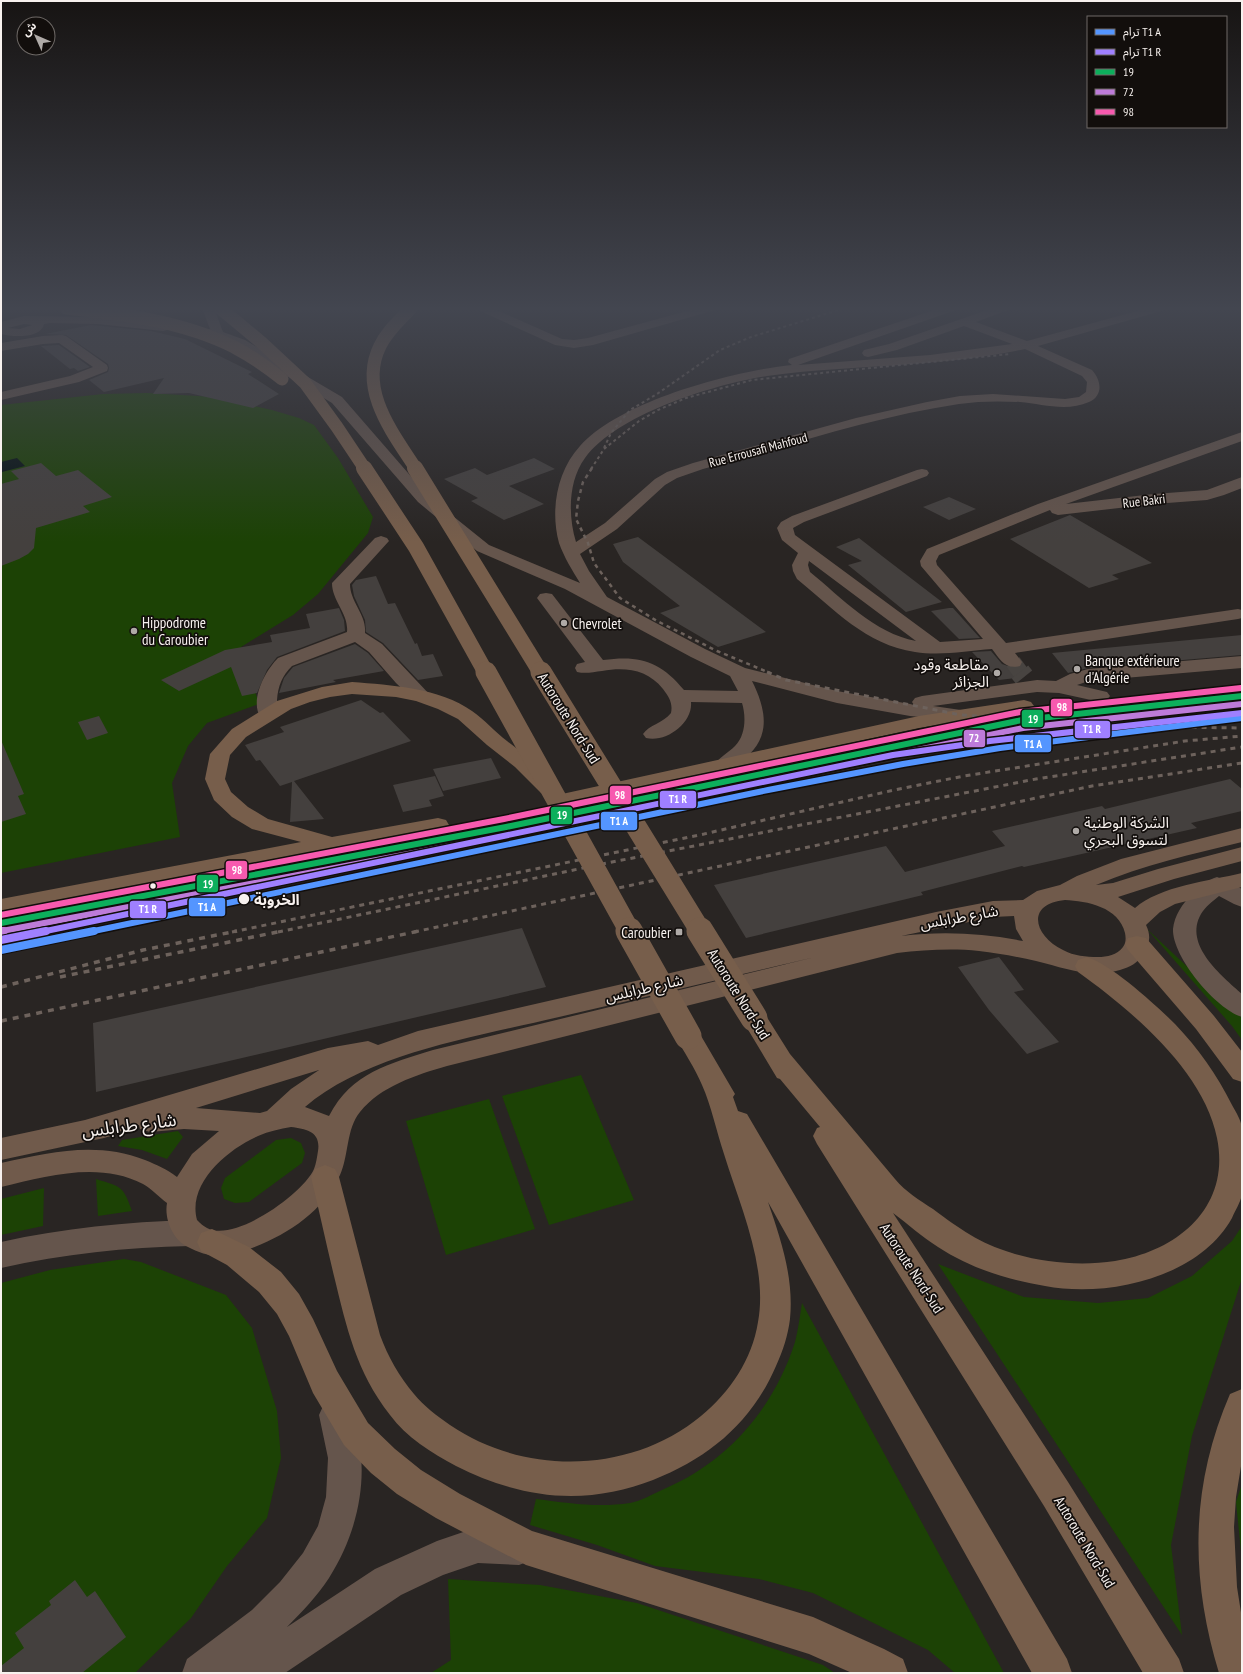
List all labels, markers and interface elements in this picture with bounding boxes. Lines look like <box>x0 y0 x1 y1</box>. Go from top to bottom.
north arrow <box>16 16 56 56</box>
legend <box>1087 16 1227 128</box>
text: ش <box>19 19 39 39</box>
text: ترام T1 A <box>1123 24 1161 41</box>
text: ترام T1 R <box>1123 44 1162 61</box>
text: 19 <box>1123 64 1134 79</box>
text: 72 <box>1123 84 1134 99</box>
text: 98 <box>1123 104 1134 119</box>
street label: Rue Errousafi Mahfoud <box>707 429 809 471</box>
street label: Rue Bakri <box>1122 490 1166 512</box>
place label: Hippodrome du Caroubier <box>142 613 209 649</box>
place label: Chevrolet <box>572 614 622 633</box>
marker: Chevrolet <box>559 618 569 628</box>
marker: Hippodrome du Caroubier <box>129 626 139 636</box>
place label: Banque extérieure d'Algérie <box>1085 651 1180 687</box>
place label: مقاطعة وقود الجزائر <box>913 655 989 691</box>
marker: Banque extérieure d'Algérie <box>1072 664 1082 674</box>
marker: مقاطعة وقود الجزائر <box>992 668 1002 678</box>
street label: Autoroute Nord-Sud <box>534 669 604 767</box>
line badge: 98 <box>1050 698 1073 717</box>
text: 98 <box>1057 700 1067 714</box>
line badge: 19 <box>1021 709 1044 728</box>
text: 19 <box>1028 712 1038 726</box>
line badge: T1 R <box>1074 720 1111 739</box>
text: T1 R <box>1083 722 1102 736</box>
line badge: 72 <box>963 729 986 748</box>
text: 72 <box>969 731 979 745</box>
line badge: T1 A <box>1014 734 1052 753</box>
text: T1 A <box>1024 737 1042 751</box>
line badge: 98 <box>609 785 632 805</box>
text: 98 <box>615 788 625 802</box>
line badge: T1 R <box>659 790 697 809</box>
text: T1 R <box>669 792 688 806</box>
line badge: 19 <box>550 806 573 825</box>
text: 19 <box>557 808 567 822</box>
line badge: T1 A <box>600 811 638 831</box>
place label: الشركة الوطنية لتسوق البحري <box>1084 813 1169 851</box>
text: T1 A <box>610 814 628 828</box>
marker: الشركة الوطنية لتسوق البحري <box>1071 826 1081 836</box>
line badge: 98 <box>225 860 248 880</box>
text: 98 <box>232 863 242 877</box>
line badge: 19 <box>196 874 219 893</box>
text: 19 <box>203 877 213 891</box>
unlabelled marker <box>148 881 158 891</box>
place label: الخروبة <box>254 890 300 909</box>
marker: الخروبة <box>237 892 251 906</box>
line badge: T1 A <box>188 897 226 917</box>
line badge: T1 R <box>129 900 167 919</box>
text: T1 A <box>198 900 216 914</box>
street label: شارع طرابلس <box>918 901 1000 936</box>
text: T1 R <box>139 902 158 916</box>
place label: Caroubier <box>621 923 672 942</box>
marker: Caroubier <box>674 927 684 937</box>
street label: Autoroute Nord-Sud <box>704 945 774 1043</box>
street label: شارع طرابلس <box>603 970 686 1009</box>
street label: شارع طرابلس <box>80 1108 178 1145</box>
street label: Autoroute Nord-Sud <box>876 1219 948 1317</box>
street label: Autoroute Nord-Sud <box>1050 1493 1120 1591</box>

